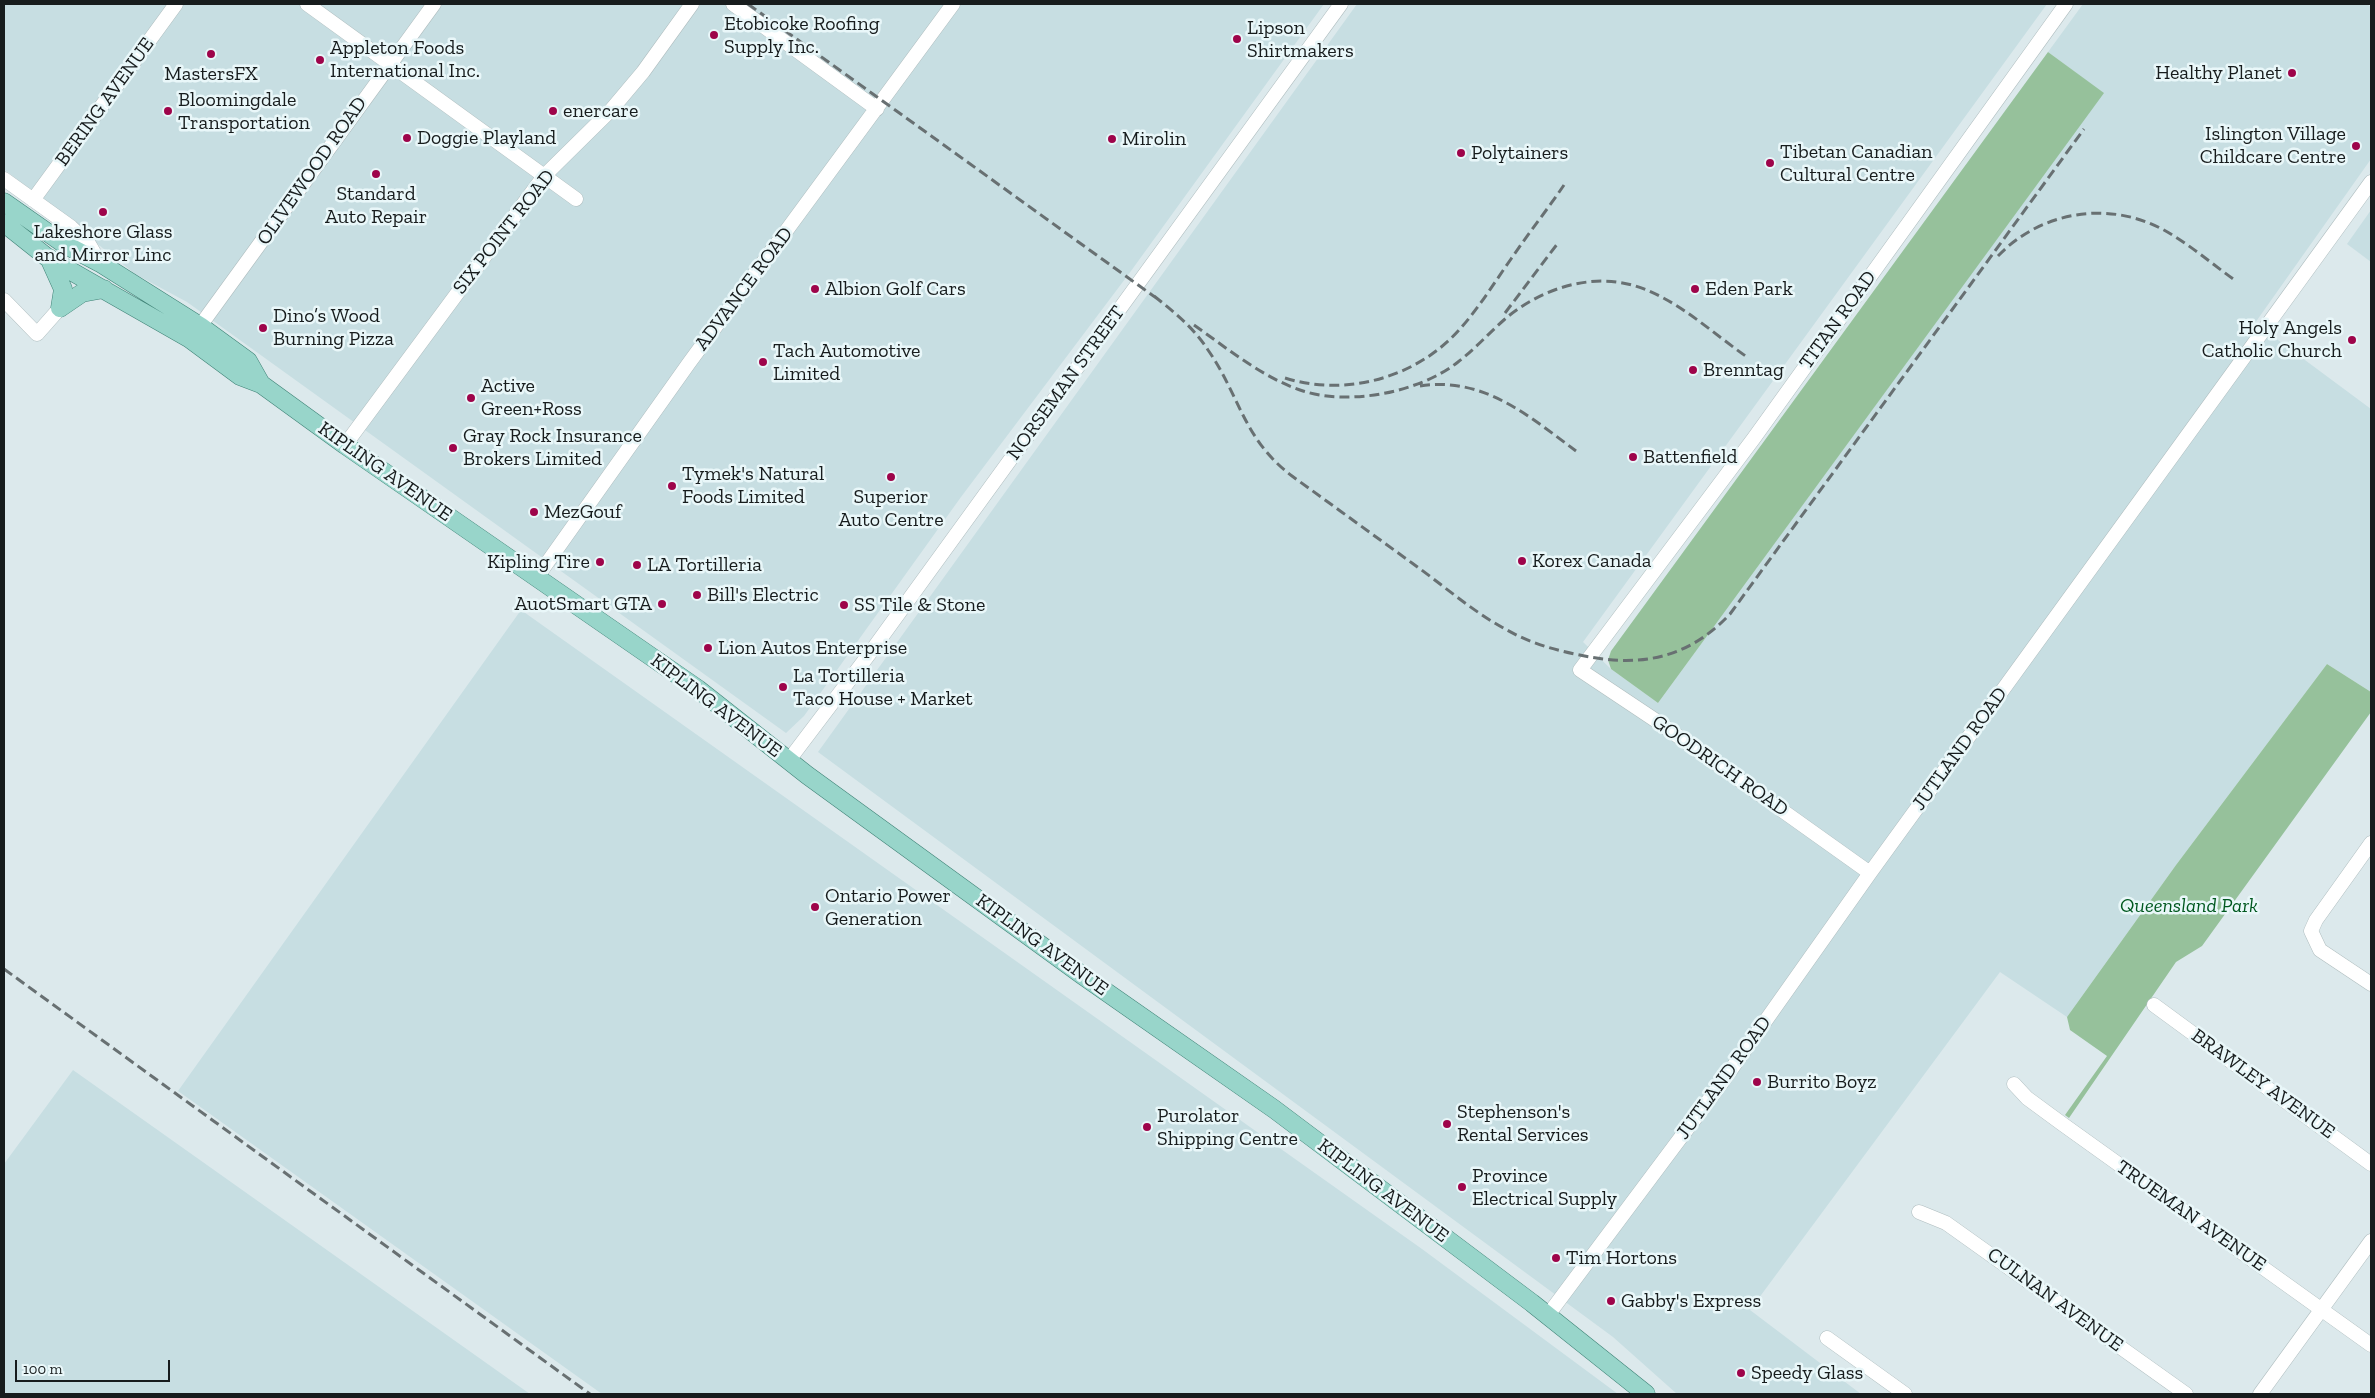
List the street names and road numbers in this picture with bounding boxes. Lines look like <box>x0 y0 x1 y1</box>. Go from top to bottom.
street label: BERING AVENUE <box>50 33 160 171</box>
street label: OLIVEWOOD ROAD <box>252 92 372 250</box>
street label: SIX POINT ROAD <box>448 165 560 299</box>
street label: ADVANCE ROAD <box>690 223 798 355</box>
street label: TITAN ROAD <box>1794 266 1882 374</box>
street label: NORSEMAN STREET <box>1002 301 1130 465</box>
street label: KIPLING AVENUE <box>313 417 457 527</box>
street label: KIPLING AVENUE <box>646 649 786 763</box>
street label: JUTLAND ROAD <box>1907 683 2013 815</box>
street label: GOODRICH ROAD <box>1647 710 1793 822</box>
street label: KIPLING AVENUE <box>971 889 1113 1001</box>
street label: JUTLAND ROAD <box>1671 1012 1777 1144</box>
street label: BRAWLEY AVENUE <box>2187 1024 2339 1144</box>
street label: KIPLING AVENUE <box>1313 1134 1453 1248</box>
street label: TRUEMAN AVENUE <box>2111 1155 2271 1277</box>
street label: CULNAN AVENUE <box>1982 1243 2128 1357</box>

